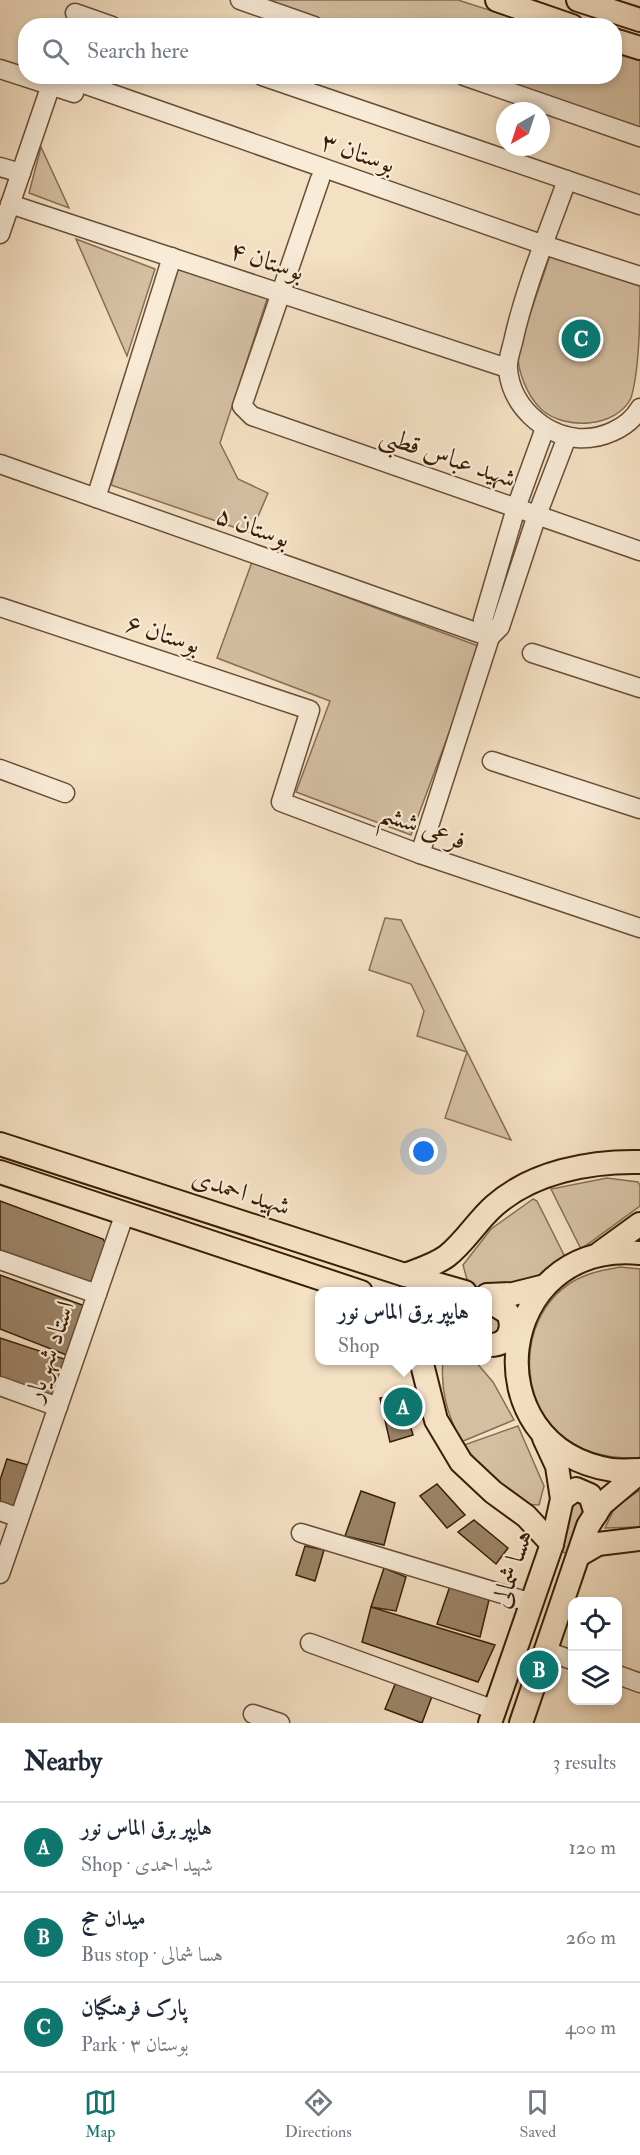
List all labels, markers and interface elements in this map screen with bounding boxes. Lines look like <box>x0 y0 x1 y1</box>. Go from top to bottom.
search box <box>18 18 622 84</box>
icon: search <box>39 35 72 68</box>
text: Search here <box>87 37 189 65</box>
north arrow <box>496 102 550 156</box>
street label: بوستان ۳ <box>317 125 399 181</box>
street label: بوستان ۴ <box>226 234 308 288</box>
pin: C <box>562 316 600 362</box>
street label: شهید عباس قطبی <box>374 419 520 499</box>
street label: بوستان ۵ <box>212 499 294 555</box>
street label: بوستان ۶ <box>122 607 204 661</box>
street label: فرعی ششم <box>373 797 470 866</box>
your location <box>409 1137 438 1166</box>
street label: شهید احمدی <box>188 1161 294 1223</box>
popup <box>315 1287 492 1365</box>
street label: استاد شهریار <box>17 1297 82 1408</box>
text: هایپر برق الماس نور <box>338 1298 469 1326</box>
text: Shop <box>338 1333 379 1358</box>
pin: A <box>384 1384 422 1430</box>
street label: هسا شمالی <box>484 1526 540 1612</box>
map controls <box>568 1597 622 1705</box>
button: locate <box>568 1597 622 1651</box>
pin: B <box>520 1648 558 1692</box>
button: layers <box>568 1651 622 1705</box>
text: Nearby <box>24 1746 102 1778</box>
text: 3 results <box>553 1750 616 1775</box>
text: هایپر برق الماس نور <box>81 1814 212 1842</box>
text: A <box>37 1835 50 1860</box>
text: 120 m <box>569 1835 616 1860</box>
text: Shop · شهید احمدی <box>81 1852 213 1877</box>
text: میدان حج <box>81 1904 146 1932</box>
text: B <box>37 1925 50 1950</box>
text: 260 m <box>566 1925 616 1950</box>
text: Bus stop · هسا شمالی <box>81 1942 223 1967</box>
text: پارک فرهنگیان <box>81 1994 187 2022</box>
text: C <box>36 2015 51 2040</box>
text: 400 m <box>565 2015 616 2040</box>
text: Park · بوستان ۳ <box>81 2032 189 2057</box>
tab: Map <box>84 2086 117 2142</box>
tab: Directions <box>285 2086 352 2142</box>
tab: Saved <box>520 2086 556 2142</box>

